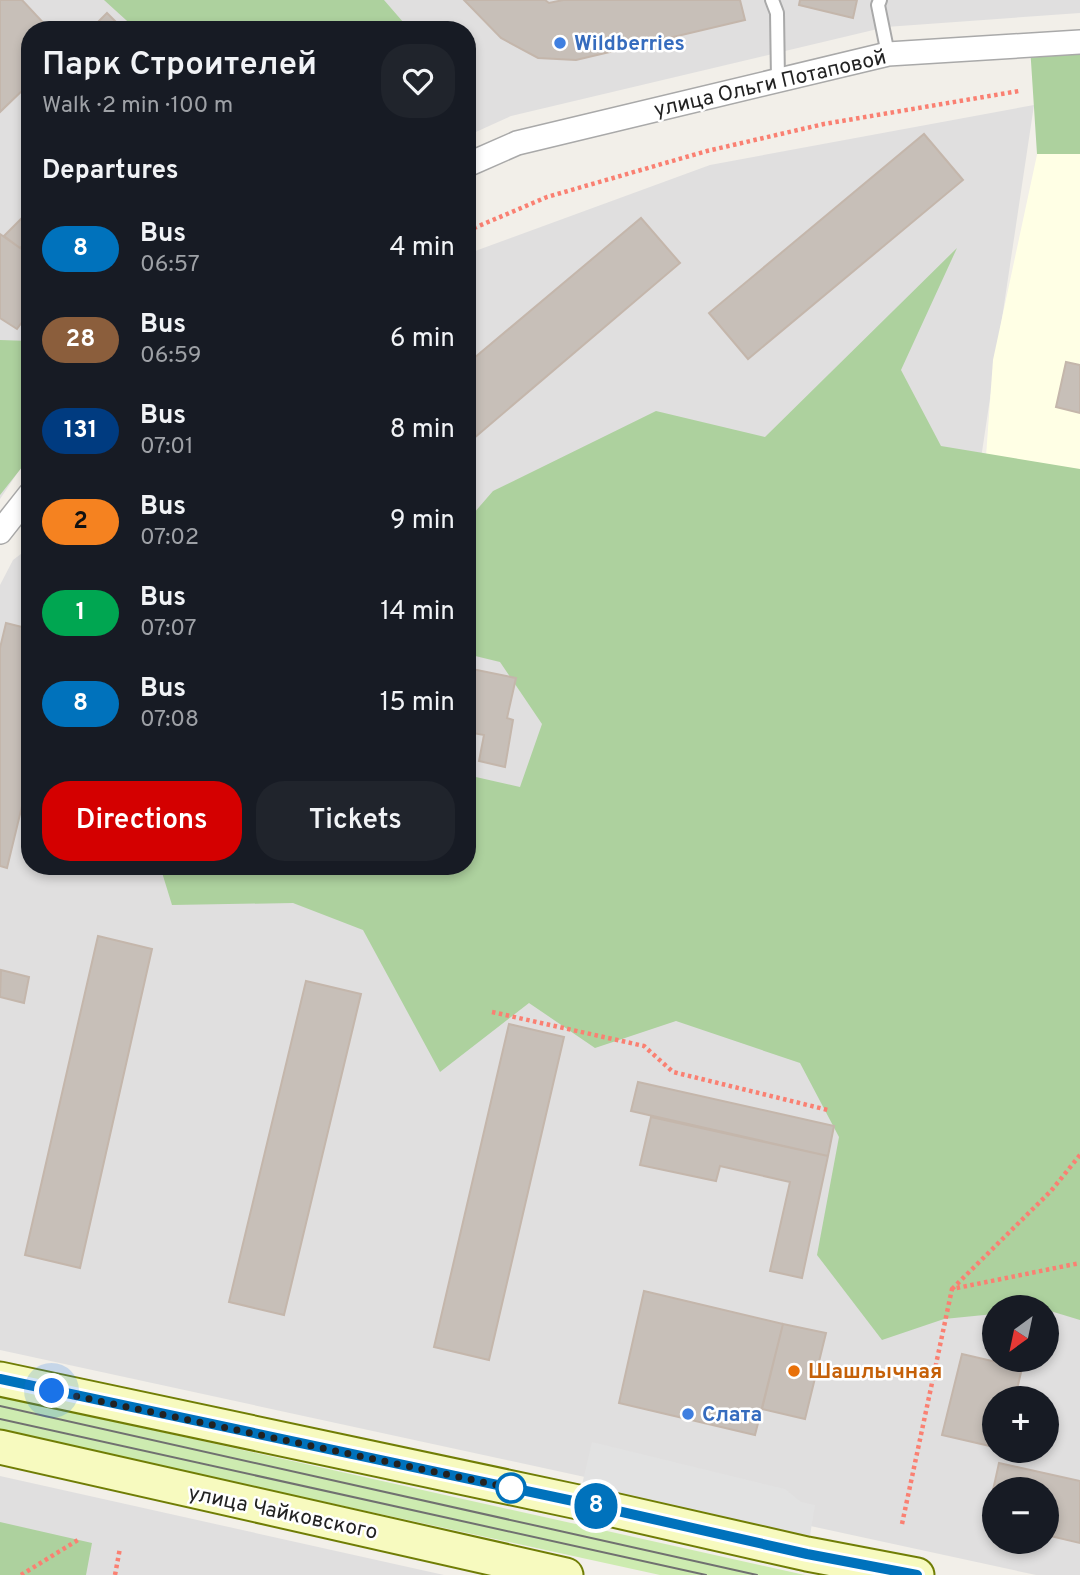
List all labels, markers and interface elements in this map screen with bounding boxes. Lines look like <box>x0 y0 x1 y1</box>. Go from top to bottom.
place label: Wildberries <box>574 31 685 58</box>
marker: Wildberries <box>552 35 568 51</box>
button: heart <box>381 44 455 118</box>
text: Парк Строителей <box>42 45 317 87</box>
street label: улица Ольги Потаповой <box>651 45 889 124</box>
text: Walk · 2 min · 100 m <box>42 92 233 121</box>
text: Departures <box>42 155 179 188</box>
text: Bus <box>140 218 186 251</box>
text: 4 min <box>389 232 455 265</box>
text: 8 <box>73 234 88 264</box>
text: 06:57 <box>140 251 200 280</box>
text: Bus <box>140 309 186 342</box>
text: 6 min <box>390 323 455 356</box>
text: 28 <box>66 325 95 355</box>
text: 06:59 <box>140 342 201 371</box>
text: Bus <box>140 400 186 433</box>
text: 8 min <box>390 414 455 447</box>
text: 131 <box>64 416 97 446</box>
text: 07:01 <box>140 433 194 462</box>
text: Bus <box>140 491 186 524</box>
text: 9 min <box>390 505 455 538</box>
text: 2 <box>73 507 88 537</box>
text: 07:02 <box>140 524 199 553</box>
text: Bus <box>140 582 186 615</box>
text: 14 min <box>380 596 455 629</box>
text: 1 <box>76 598 85 628</box>
text: 07:07 <box>140 615 196 644</box>
text: Bus <box>140 673 186 706</box>
text: 15 min <box>380 687 455 720</box>
text: 8 <box>73 689 88 719</box>
text: 07:08 <box>140 706 199 735</box>
button: Directions <box>42 781 242 861</box>
button: Tickets <box>256 781 455 861</box>
north arrow <box>982 1295 1059 1372</box>
map controls <box>982 1295 1059 1554</box>
place label: Шашлычная <box>808 1359 942 1386</box>
marker: Шашлычная <box>786 1363 802 1379</box>
your location <box>34 1373 69 1408</box>
button: + <box>982 1386 1059 1463</box>
place label: Слата <box>702 1402 762 1429</box>
marker: Слата <box>680 1406 696 1422</box>
unlabelled marker <box>496 1473 526 1503</box>
button: − <box>982 1477 1059 1554</box>
street label: улица Чайковского <box>185 1480 380 1547</box>
line badge: 8 <box>573 1483 619 1529</box>
text: 8 <box>588 1491 604 1521</box>

